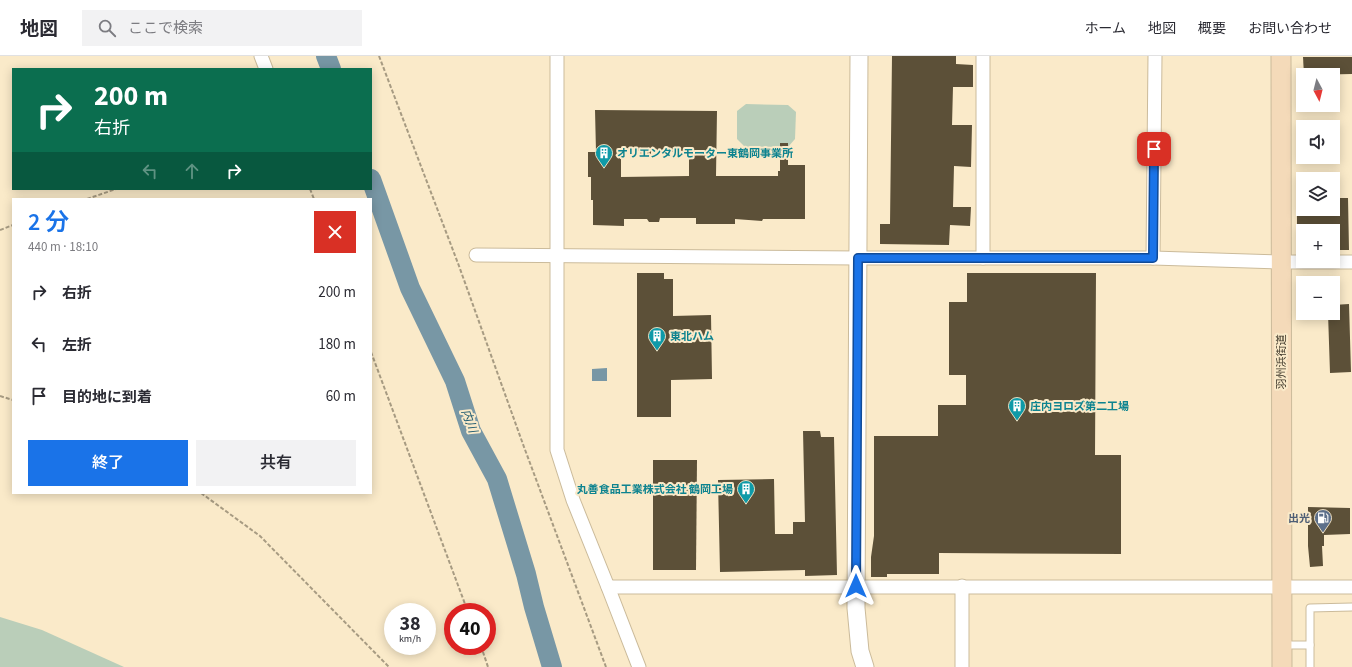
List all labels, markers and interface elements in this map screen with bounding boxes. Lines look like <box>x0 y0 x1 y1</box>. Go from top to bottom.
search box <box>82 10 362 46</box>
text: 地図 <box>20 16 58 43</box>
icon: search <box>96 17 118 39</box>
text: ここで検索 <box>128 18 203 39</box>
text: ホーム <box>1084 19 1126 39</box>
text: 地図 <box>1148 19 1176 39</box>
text: 概要 <box>1198 19 1226 39</box>
text: お問い合わせ <box>1248 19 1332 39</box>
north arrow <box>1296 68 1340 112</box>
map controls <box>1296 68 1340 320</box>
text: 200 m <box>94 76 168 116</box>
icon: right <box>28 84 80 136</box>
text: 右折 <box>94 116 130 141</box>
button: sound <box>1296 120 1340 164</box>
pin <box>1137 132 1171 166</box>
icon: arrive <box>1143 138 1165 160</box>
building icon: オリエンタルモーター東鶴岡事業所 <box>594 143 614 168</box>
place label: オリエンタルモーター東鶴岡事業所 <box>617 146 793 161</box>
icon: left <box>139 160 161 182</box>
icon: ahead <box>181 160 203 182</box>
icon: right <box>223 160 245 182</box>
button: layers <box>1296 172 1340 216</box>
text: 2 分 <box>28 205 69 240</box>
button: close <box>314 211 356 253</box>
button: + <box>1296 224 1340 268</box>
text: 440 m · 18:10 <box>28 238 98 256</box>
button: − <box>1296 276 1340 320</box>
icon: right <box>28 281 50 303</box>
text: 200 m <box>318 282 356 303</box>
text: 右折 <box>62 283 92 304</box>
building icon: 東北ハム <box>647 326 667 351</box>
place label: 東北ハム <box>670 329 714 344</box>
icon: left <box>28 333 50 355</box>
text: 180 m <box>318 334 356 355</box>
text: 左折 <box>62 335 92 356</box>
street label: 羽州浜街道 <box>1274 335 1289 390</box>
icon: arrive <box>28 385 50 407</box>
text: 60 m <box>326 386 356 407</box>
text: 目的地に到着 <box>62 387 152 408</box>
building icon: 庄内ヨロズ第二工場 <box>1007 396 1027 421</box>
place label: 庄内ヨロズ第二工場 <box>1030 399 1129 414</box>
water label: 内川 <box>457 407 482 437</box>
button: 終了 <box>28 440 188 486</box>
button: 共有 <box>196 440 356 486</box>
building icon: 丸善食品工業株式会社 鶴岡工場 <box>736 479 756 504</box>
place label: 丸善食品工業株式会社 鶴岡工場 <box>577 482 733 497</box>
fuel station icon: 出光 <box>1313 508 1333 533</box>
place label: 出光 <box>1288 511 1310 526</box>
position arrow <box>835 565 877 607</box>
speed limit sign: 40 <box>444 603 496 655</box>
text: 38 <box>399 610 421 638</box>
text: km/h <box>399 632 421 646</box>

